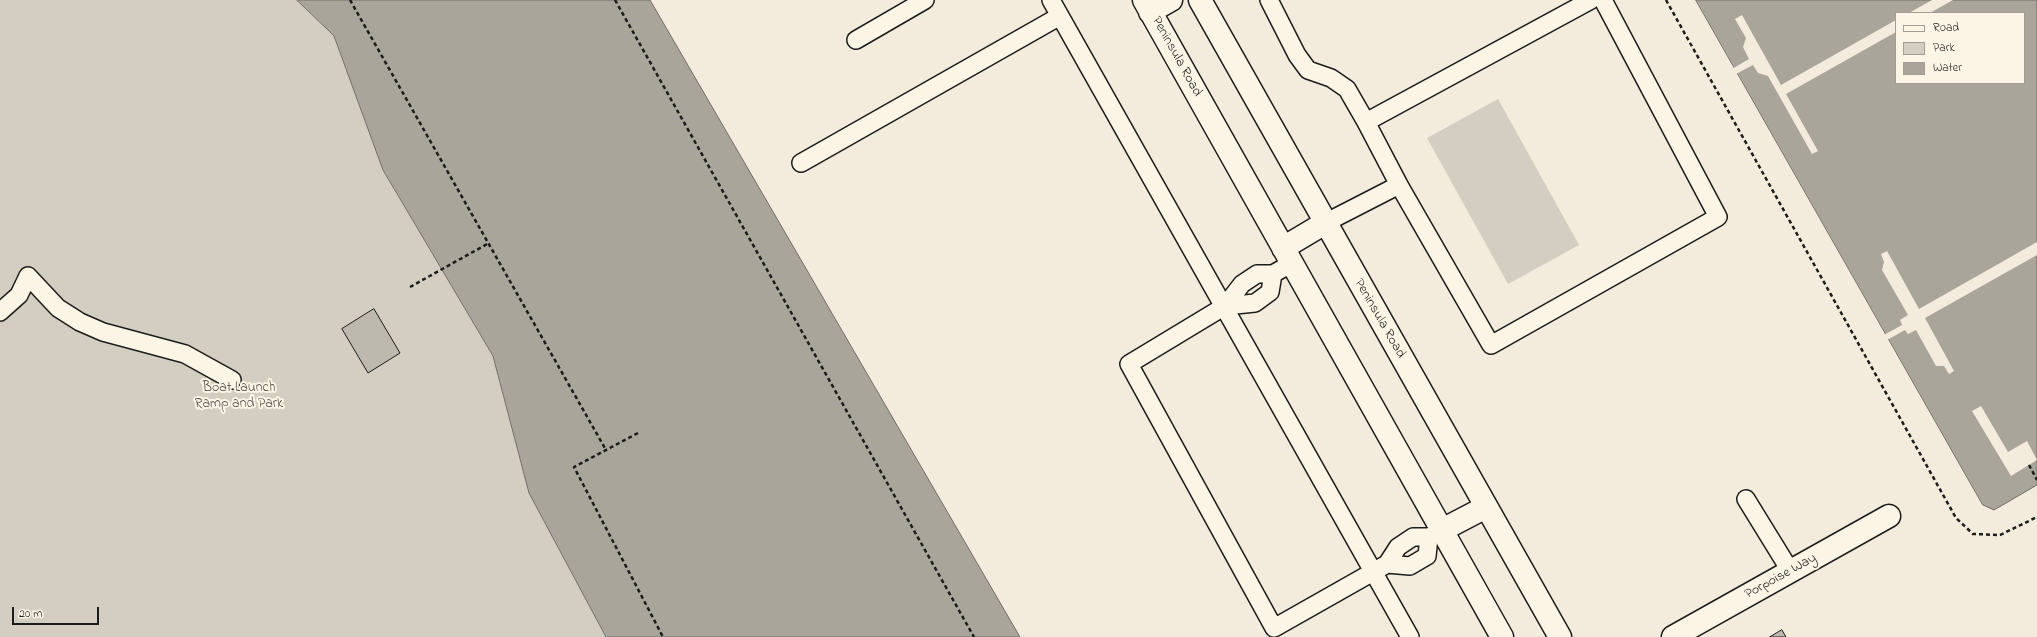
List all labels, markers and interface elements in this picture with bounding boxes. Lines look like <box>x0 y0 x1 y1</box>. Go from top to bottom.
legend <box>1895 12 2025 84</box>
street label: Peninsula Road <box>1147 14 1205 100</box>
text: Road <box>1933 19 1959 37</box>
text: Park <box>1933 39 1955 57</box>
text: Water <box>1933 59 1962 77</box>
street label: Peninsula Road <box>1350 276 1408 362</box>
park label: Boat Launch Ramp and Park <box>195 381 283 414</box>
street label: Porpoise Way <box>1742 550 1820 604</box>
scale bar <box>14 599 101 625</box>
text: 20 m <box>19 605 42 623</box>

